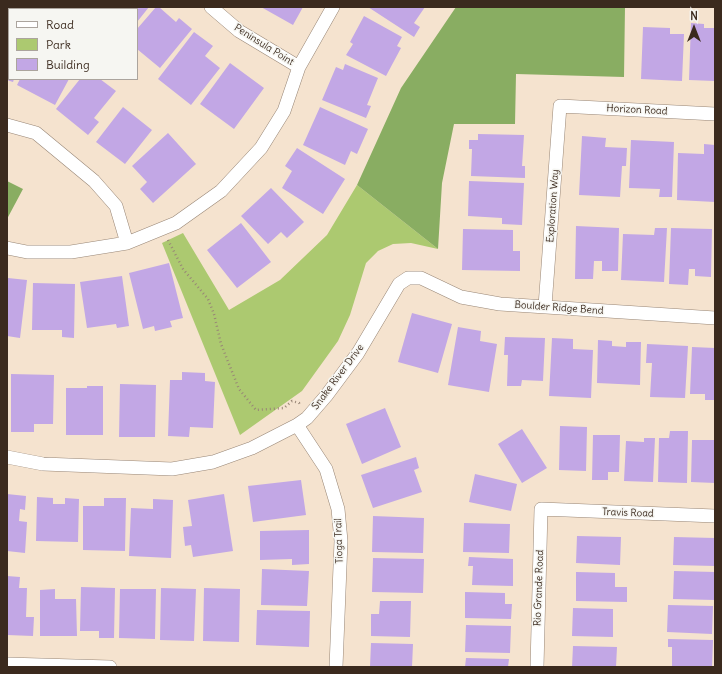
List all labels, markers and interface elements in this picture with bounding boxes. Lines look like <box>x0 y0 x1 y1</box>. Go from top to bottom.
legend <box>8 8 138 80</box>
north arrow <box>674 8 714 48</box>
text: N <box>690 9 698 23</box>
text: Road <box>46 17 74 32</box>
street label: Peninsula Point <box>232 22 296 68</box>
text: Park <box>46 37 71 52</box>
text: Building <box>46 57 90 72</box>
street label: Horizon Road <box>606 102 668 118</box>
street label: Exploration Way <box>544 169 562 243</box>
street label: Boulder Ridge Bend <box>514 299 604 317</box>
street label: Snake River Drive <box>309 342 367 412</box>
street label: Travis Road <box>602 506 654 520</box>
street label: Tioga Trail <box>332 518 346 564</box>
street label: Rio Grande Road <box>532 550 546 626</box>

